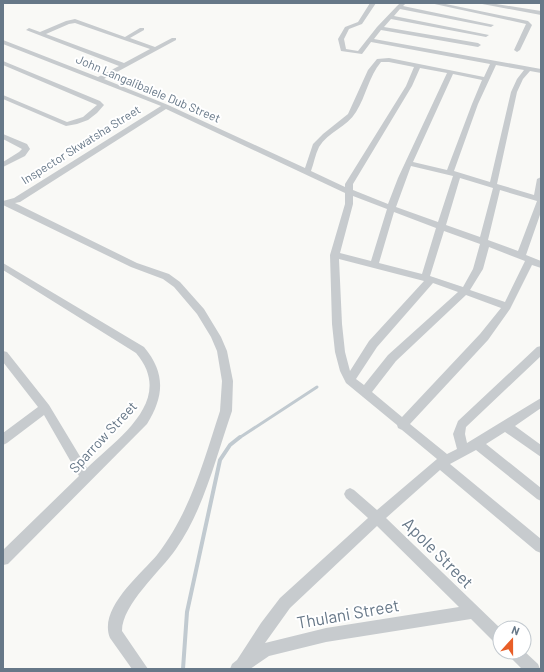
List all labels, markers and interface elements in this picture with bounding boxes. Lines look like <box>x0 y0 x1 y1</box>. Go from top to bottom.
street label: John Langalibalele Dub Street <box>74 51 223 125</box>
street label: Inspector Skwatsha Street <box>18 102 143 187</box>
street label: Sparrow Street <box>65 397 140 476</box>
street label: Apole Street <box>399 513 478 592</box>
street label: Thulani Street <box>295 594 401 632</box>
north arrow <box>492 620 532 660</box>
text: N <box>510 623 522 638</box>

